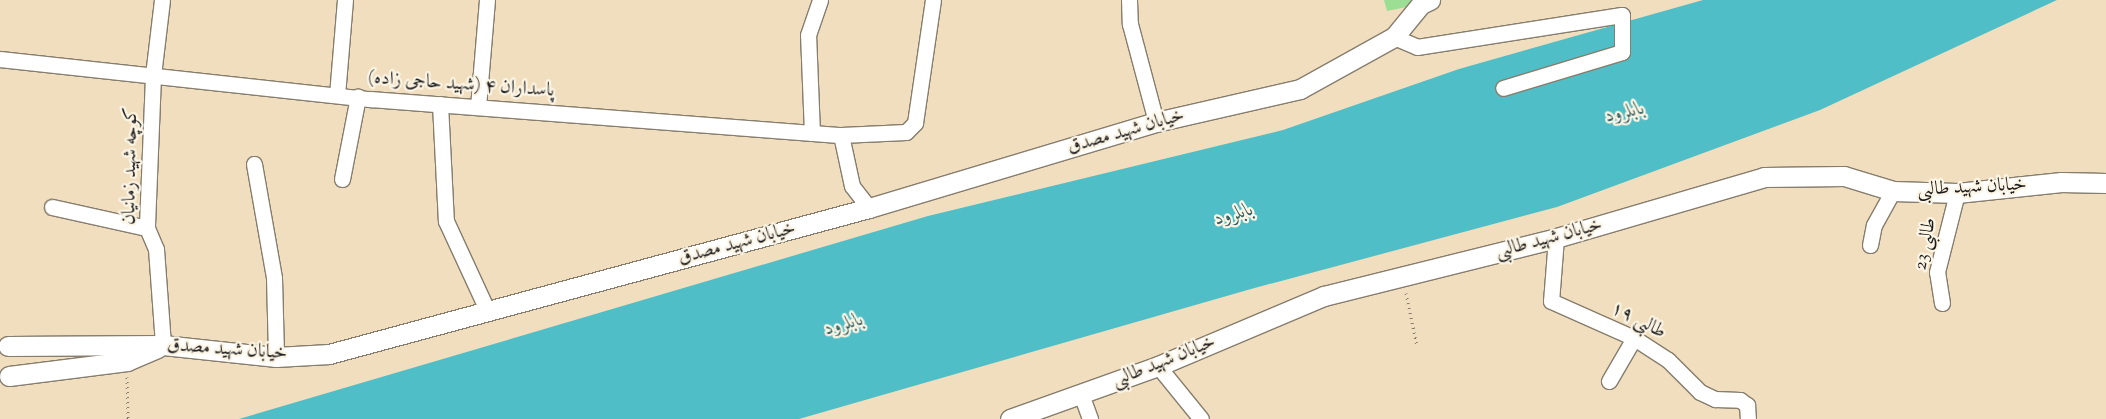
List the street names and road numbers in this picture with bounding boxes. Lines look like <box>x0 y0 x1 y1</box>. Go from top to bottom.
street label: پاسداران ۴ (شهید حاجی زاده) <box>367 67 555 103</box>
street label: خیابان شهید مصدق <box>1065 104 1187 160</box>
street label: کوچه شهید زمانیان <box>119 107 143 225</box>
street label: خیابان شهید طالبی <box>1917 174 2027 202</box>
street label: خیابان شهید طالبی <box>1493 214 1605 264</box>
street label: طالبی 23 <box>1910 216 1942 272</box>
street label: خیابان شهید مصدق <box>676 217 798 271</box>
street label: طالبی ۱۹ <box>1607 298 1669 344</box>
street label: خیابان شهید طالبی <box>1109 331 1219 393</box>
street label: خیابان شهید مصدق <box>166 334 288 366</box>

